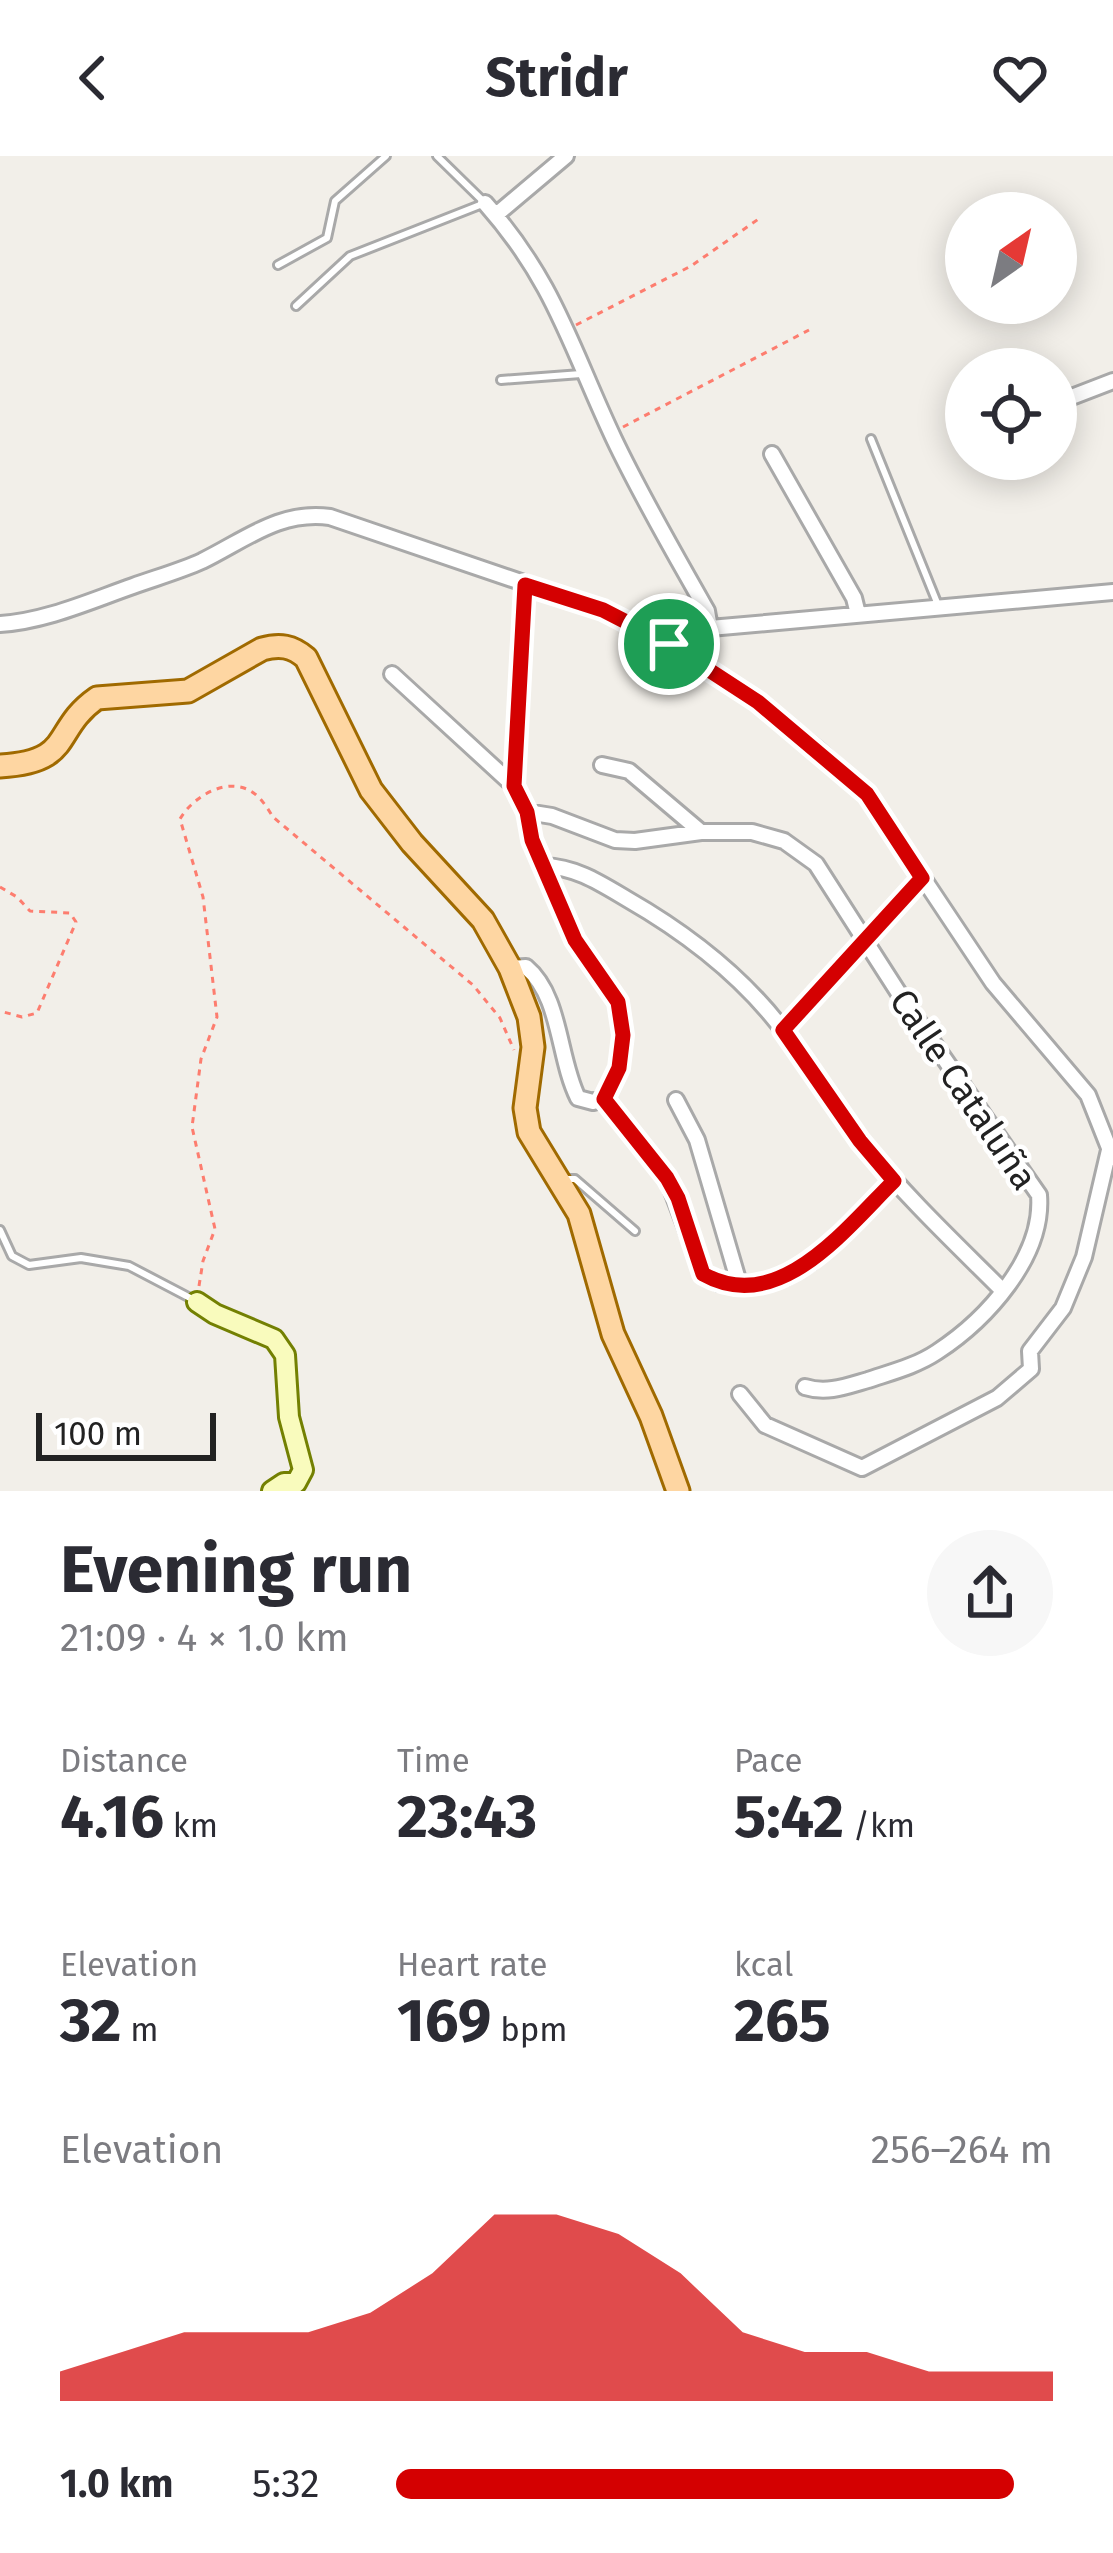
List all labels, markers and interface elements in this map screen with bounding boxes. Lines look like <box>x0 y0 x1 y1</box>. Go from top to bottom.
icon: back <box>60 45 126 111</box>
icon: heart <box>987 45 1053 111</box>
text: Stridr <box>485 46 628 110</box>
north arrow <box>945 192 1077 324</box>
map controls <box>945 192 1077 480</box>
button: locate <box>945 348 1077 480</box>
pin <box>618 593 720 695</box>
icon: arrive <box>636 611 702 677</box>
street label: Calle Cataluña <box>880 981 1046 1198</box>
scale bar <box>36 1407 216 1460</box>
text: 100 m <box>54 1414 142 1454</box>
text: Evening run <box>60 1530 412 1609</box>
button: share <box>927 1530 1053 1656</box>
text: 21:09 · 4 × 1.0 km <box>60 1615 349 1661</box>
text: Distance <box>60 1741 188 1781</box>
text: Time <box>397 1741 470 1781</box>
text: Pace <box>734 1741 802 1781</box>
text: 4.16 <box>60 1781 164 1853</box>
text: 23:43 <box>397 1781 537 1853</box>
text: 5:42 <box>734 1781 844 1853</box>
text: km <box>164 1806 218 1846</box>
text: /km <box>844 1806 915 1846</box>
text: Elevation <box>60 1945 198 1985</box>
text: Heart rate <box>397 1945 547 1985</box>
text: kcal <box>734 1945 793 1985</box>
text: 32 <box>60 1985 122 2057</box>
text: 169 <box>397 1985 491 2057</box>
text: 265 <box>734 1985 831 2057</box>
text: m <box>122 2010 159 2050</box>
text: bpm <box>491 2010 568 2050</box>
text: Elevation <box>60 2127 223 2173</box>
text: 256–264 m <box>871 2127 1053 2173</box>
text: 1.0 km <box>60 2461 173 2507</box>
text: 5:32 <box>252 2461 320 2507</box>

